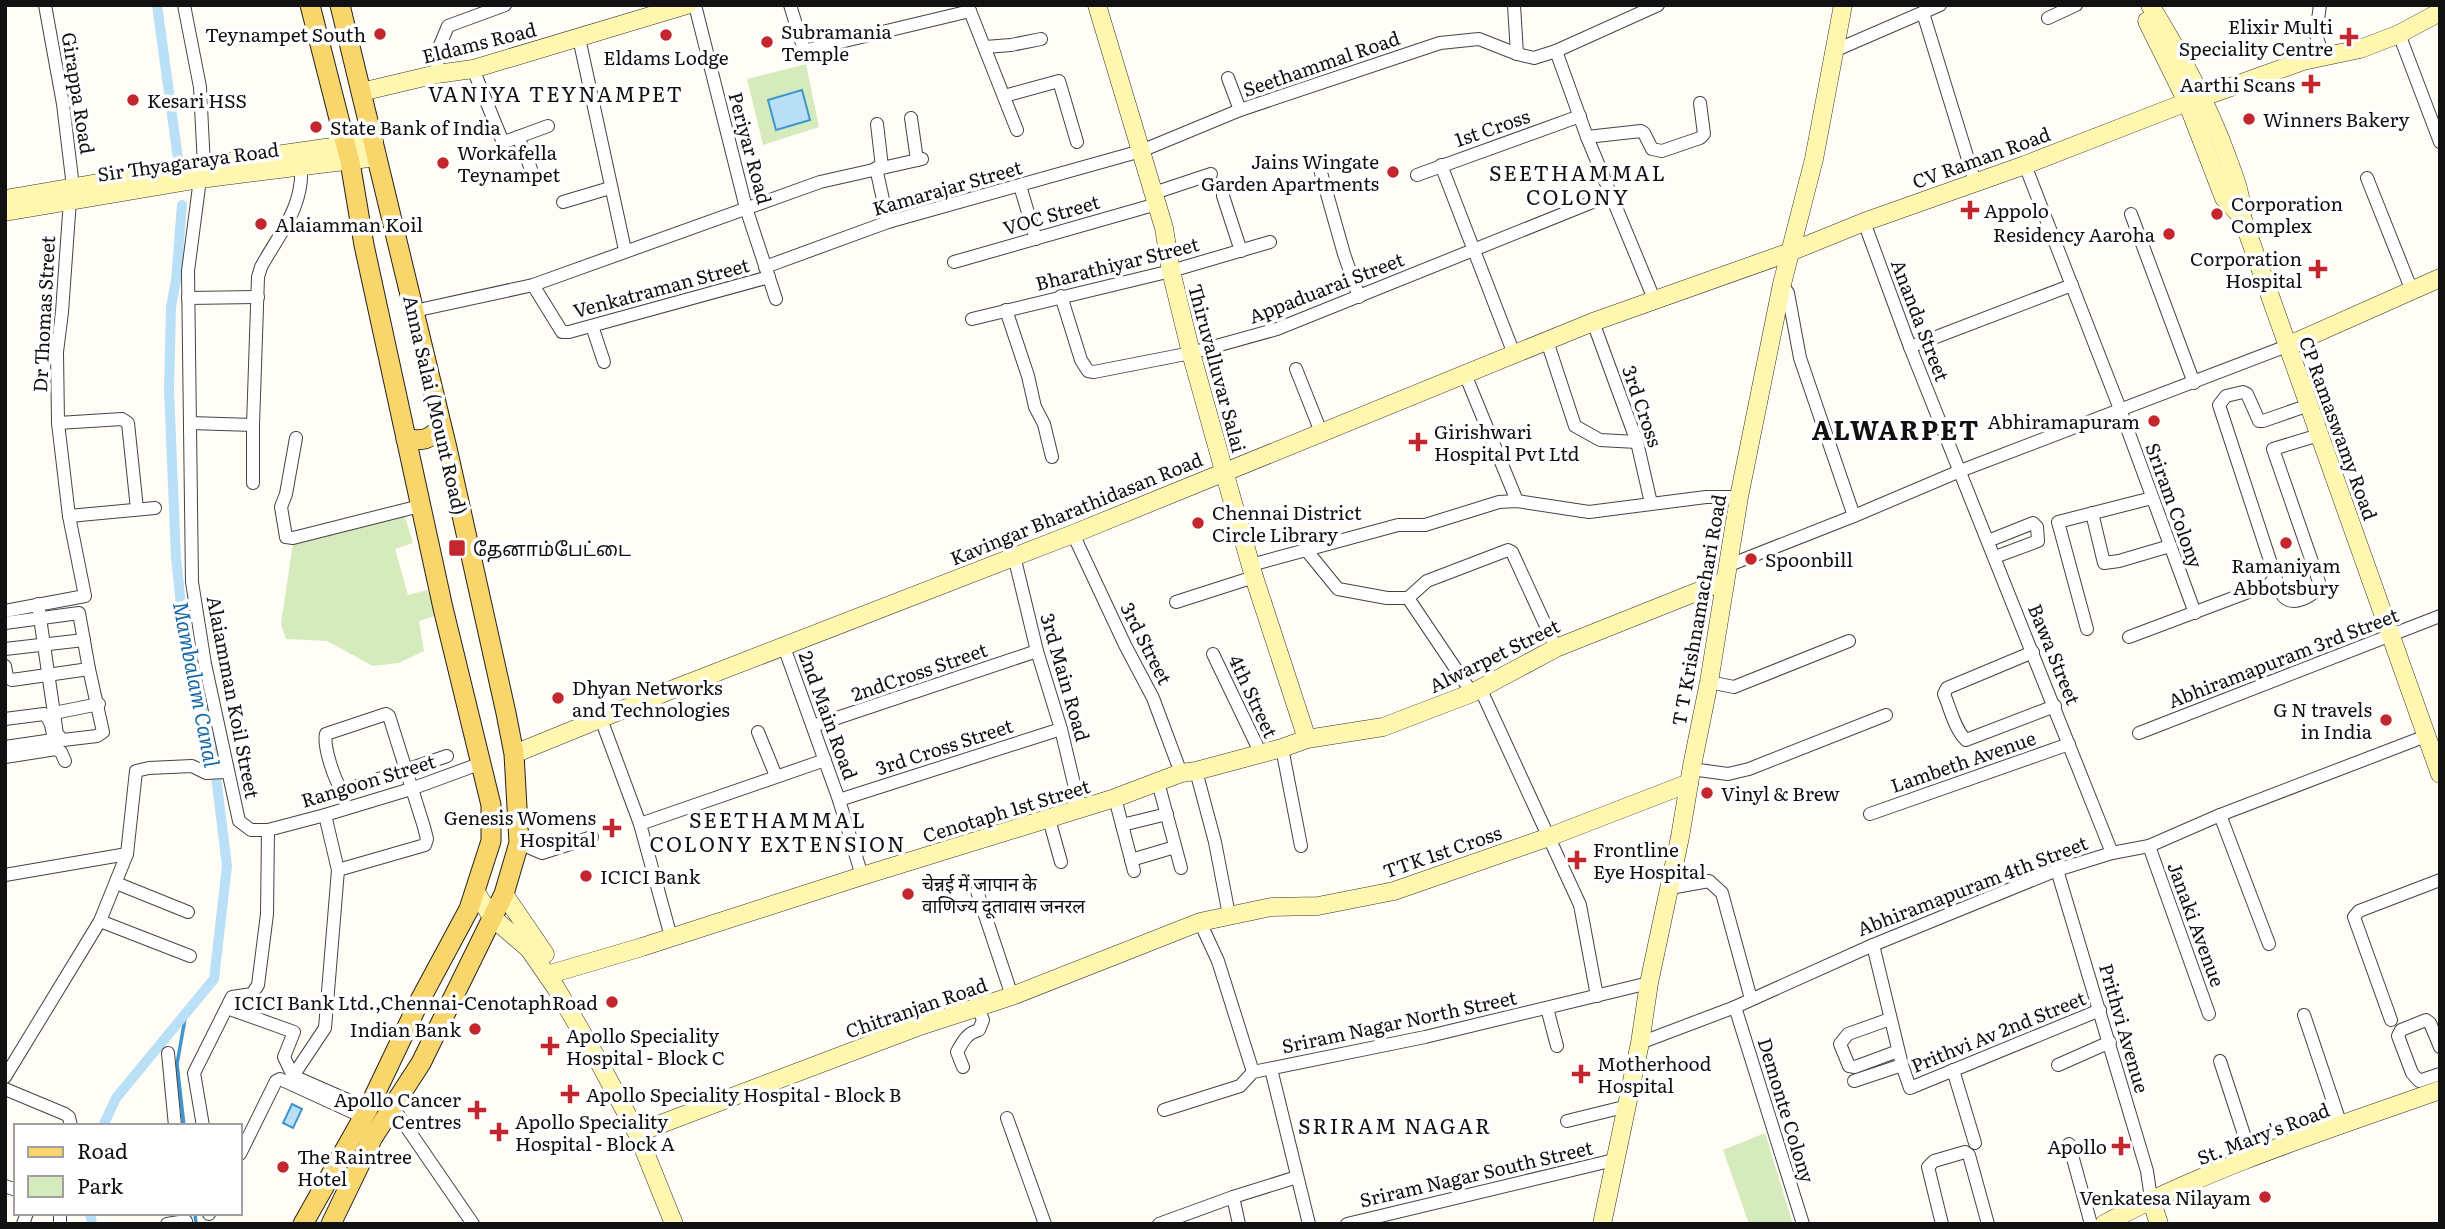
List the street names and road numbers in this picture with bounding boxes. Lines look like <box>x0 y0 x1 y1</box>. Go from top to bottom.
street label: Eldams Road <box>419 14 539 70</box>
street label: Seethammal Road <box>1239 23 1404 103</box>
street label: Girappa Road <box>56 30 103 156</box>
street label: Periyar Road <box>723 89 780 208</box>
street label: 1st Cross <box>1451 101 1534 153</box>
street label: CV Raman Road <box>1908 119 2054 195</box>
street label: Sir Thyagaraya Road <box>95 134 281 188</box>
street label: Kamarajar Street <box>869 152 1025 222</box>
street label: VOC Street <box>999 187 1103 241</box>
street label: Bharathiyar Street <box>1032 229 1202 297</box>
street label: Dr Thomas Street <box>25 235 61 393</box>
street label: Appaduarai Street <box>1244 244 1408 329</box>
street label: Venkatraman Street <box>570 250 752 324</box>
street label: Ananda Street <box>1885 255 1957 385</box>
street label: Thiruvalluvar Salai <box>1182 281 1254 455</box>
street label: Anna Salai (Mount Road) <box>397 292 475 518</box>
street label: CP Ramaswamy Road <box>2293 332 2385 524</box>
street label: 3rd Cross <box>1616 361 1670 451</box>
street label: Sriram Colony <box>2139 438 2211 572</box>
street label: Kavingar Bharathidasan Road <box>946 444 1207 572</box>
street label: T T Krishnamachari Road <box>1664 492 1732 728</box>
street label: Alaiamman Koil Street <box>201 593 267 801</box>
street label: 3rd Street <box>1114 597 1180 689</box>
street label: Bawa Street <box>2022 599 2088 709</box>
street label: Abhiramapuram 3rd Street <box>2164 600 2403 714</box>
street label: 3rd Main Road <box>1034 610 1098 745</box>
street label: Alwarpet Street <box>1424 611 1564 699</box>
street label: 2ndCross Street <box>847 635 991 707</box>
street label: 2nd Main Road <box>793 647 865 784</box>
street label: 4th Street <box>1223 650 1286 742</box>
street label: 3rd Cross Street <box>872 711 1017 781</box>
street label: Lambeth Avenue <box>1887 723 2039 799</box>
street label: Rangoon Street <box>297 746 439 814</box>
street label: Cenotaph 1st Street <box>919 771 1093 849</box>
street label: TTK 1st Cross <box>1379 817 1506 884</box>
street label: Abhiramapuram 4th Street <box>1853 828 2092 942</box>
street label: Janaki Avenue <box>2161 858 2233 991</box>
street label: Prithvi Avenue <box>2093 960 2157 1096</box>
street label: Chitranjan Road <box>841 970 991 1044</box>
street label: Sriram Nagar North Street <box>1279 982 1519 1060</box>
street label: Prithvi Av 2nd Street <box>1906 983 2090 1079</box>
street label: Demonte Colony <box>1752 1034 1822 1186</box>
street label: St. Mary's Road <box>2193 1095 2334 1171</box>
street label: Sriram Nagar South Street <box>1357 1132 1596 1213</box>

